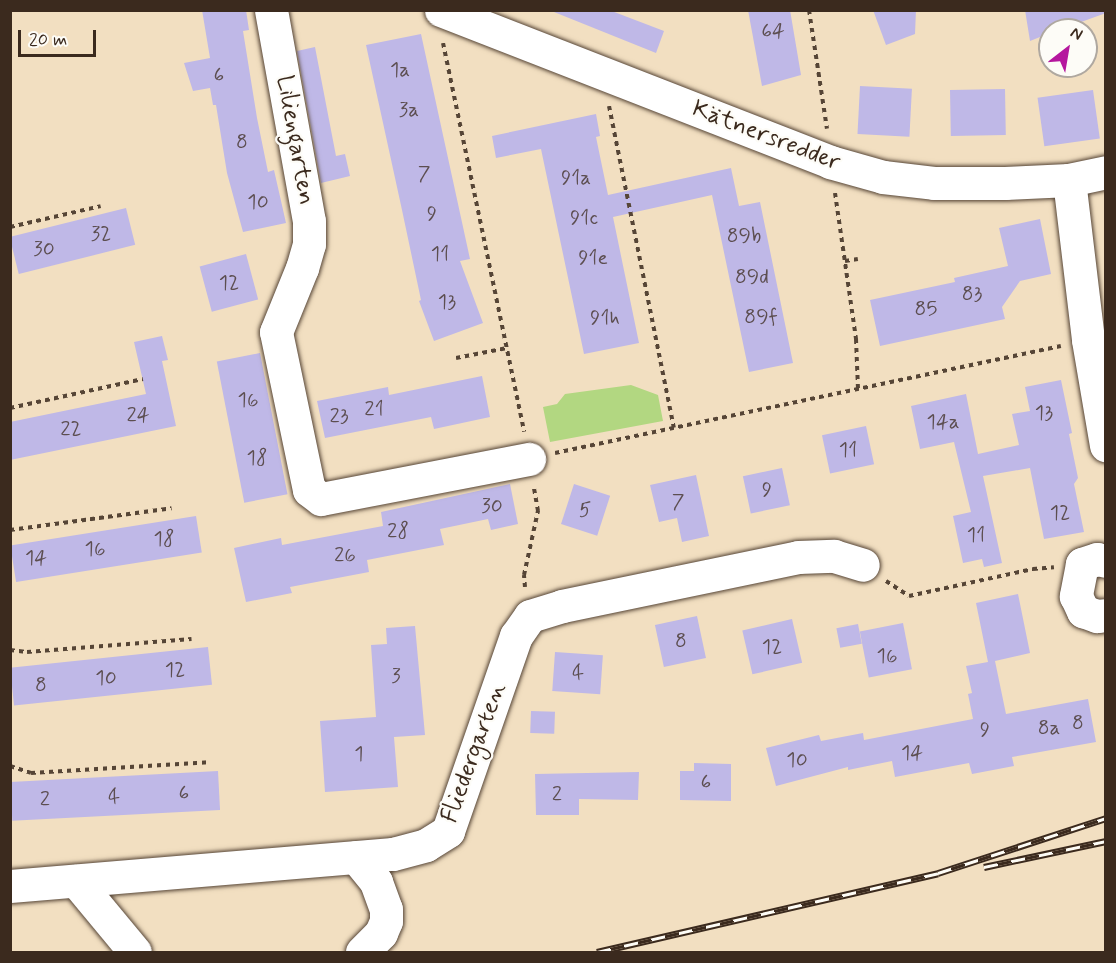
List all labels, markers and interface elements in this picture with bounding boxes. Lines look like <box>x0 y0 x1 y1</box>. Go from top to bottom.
scale bar <box>21 18 99 56</box>
house number: 64 <box>761 18 785 44</box>
north arrow <box>1038 18 1098 78</box>
text: N <box>1067 22 1086 46</box>
text: 20 m <box>29 28 67 52</box>
house number: 1a <box>390 57 410 83</box>
house number: 6 <box>214 62 224 88</box>
street label: Liliengarten <box>269 73 321 207</box>
street label: Kätnersredder <box>688 95 844 177</box>
house number: 3a <box>399 97 419 123</box>
house number: 8 <box>236 129 248 155</box>
house number: 7 <box>418 161 430 187</box>
house number: 91a <box>561 165 591 191</box>
house number: 10 <box>247 189 269 215</box>
house number: 9 <box>427 201 437 227</box>
house number: 91c <box>570 205 598 231</box>
house number: 32 <box>91 221 111 247</box>
house number: 89b <box>727 223 761 249</box>
house number: 30 <box>33 236 55 262</box>
house number: 11 <box>431 241 449 267</box>
house number: 91e <box>578 245 608 271</box>
house number: 89d <box>735 264 769 290</box>
house number: 12 <box>219 270 239 296</box>
house number: 83 <box>962 281 982 307</box>
house number: 13 <box>438 289 456 315</box>
house number: 85 <box>914 296 938 322</box>
house number: 89f <box>744 304 778 330</box>
house number: 91h <box>590 305 620 331</box>
house number: 16 <box>238 387 258 413</box>
house number: 21 <box>364 396 384 422</box>
house number: 13 <box>1035 400 1053 426</box>
house number: 24 <box>126 402 150 428</box>
house number: 23 <box>329 403 349 429</box>
house number: 14a <box>927 409 959 435</box>
house number: 22 <box>60 416 82 442</box>
house number: 11 <box>839 437 857 463</box>
house number: 18 <box>247 445 267 471</box>
house number: 9 <box>762 477 772 503</box>
house number: 7 <box>672 489 684 515</box>
house number: 30 <box>481 493 503 519</box>
house number: 5 <box>579 497 591 523</box>
house number: 12 <box>1050 500 1070 526</box>
house number: 28 <box>387 518 409 544</box>
house number: 11 <box>967 522 985 548</box>
house number: 18 <box>154 526 174 552</box>
house number: 16 <box>85 536 105 562</box>
house number: 26 <box>334 542 356 568</box>
house number: 14 <box>25 545 47 571</box>
house number: 8 <box>675 628 687 654</box>
house number: 12 <box>762 634 782 660</box>
house number: 16 <box>877 643 897 669</box>
house number: 12 <box>165 657 185 683</box>
house number: 4 <box>572 660 584 686</box>
house number: 3 <box>391 663 401 689</box>
house number: 10 <box>95 665 117 691</box>
house number: 8 <box>35 672 47 698</box>
street label: Fliedergarten <box>435 679 513 827</box>
house number: 8 <box>1072 710 1084 736</box>
house number: 8a <box>1038 715 1060 741</box>
house number: 9 <box>980 717 990 743</box>
house number: 14 <box>901 740 923 766</box>
house number: 1 <box>354 741 364 767</box>
house number: 10 <box>786 747 808 773</box>
house number: 6 <box>701 769 711 795</box>
house number: 6 <box>179 780 189 806</box>
house number: 2 <box>552 781 562 807</box>
house number: 4 <box>108 784 120 810</box>
house number: 2 <box>40 786 50 812</box>

